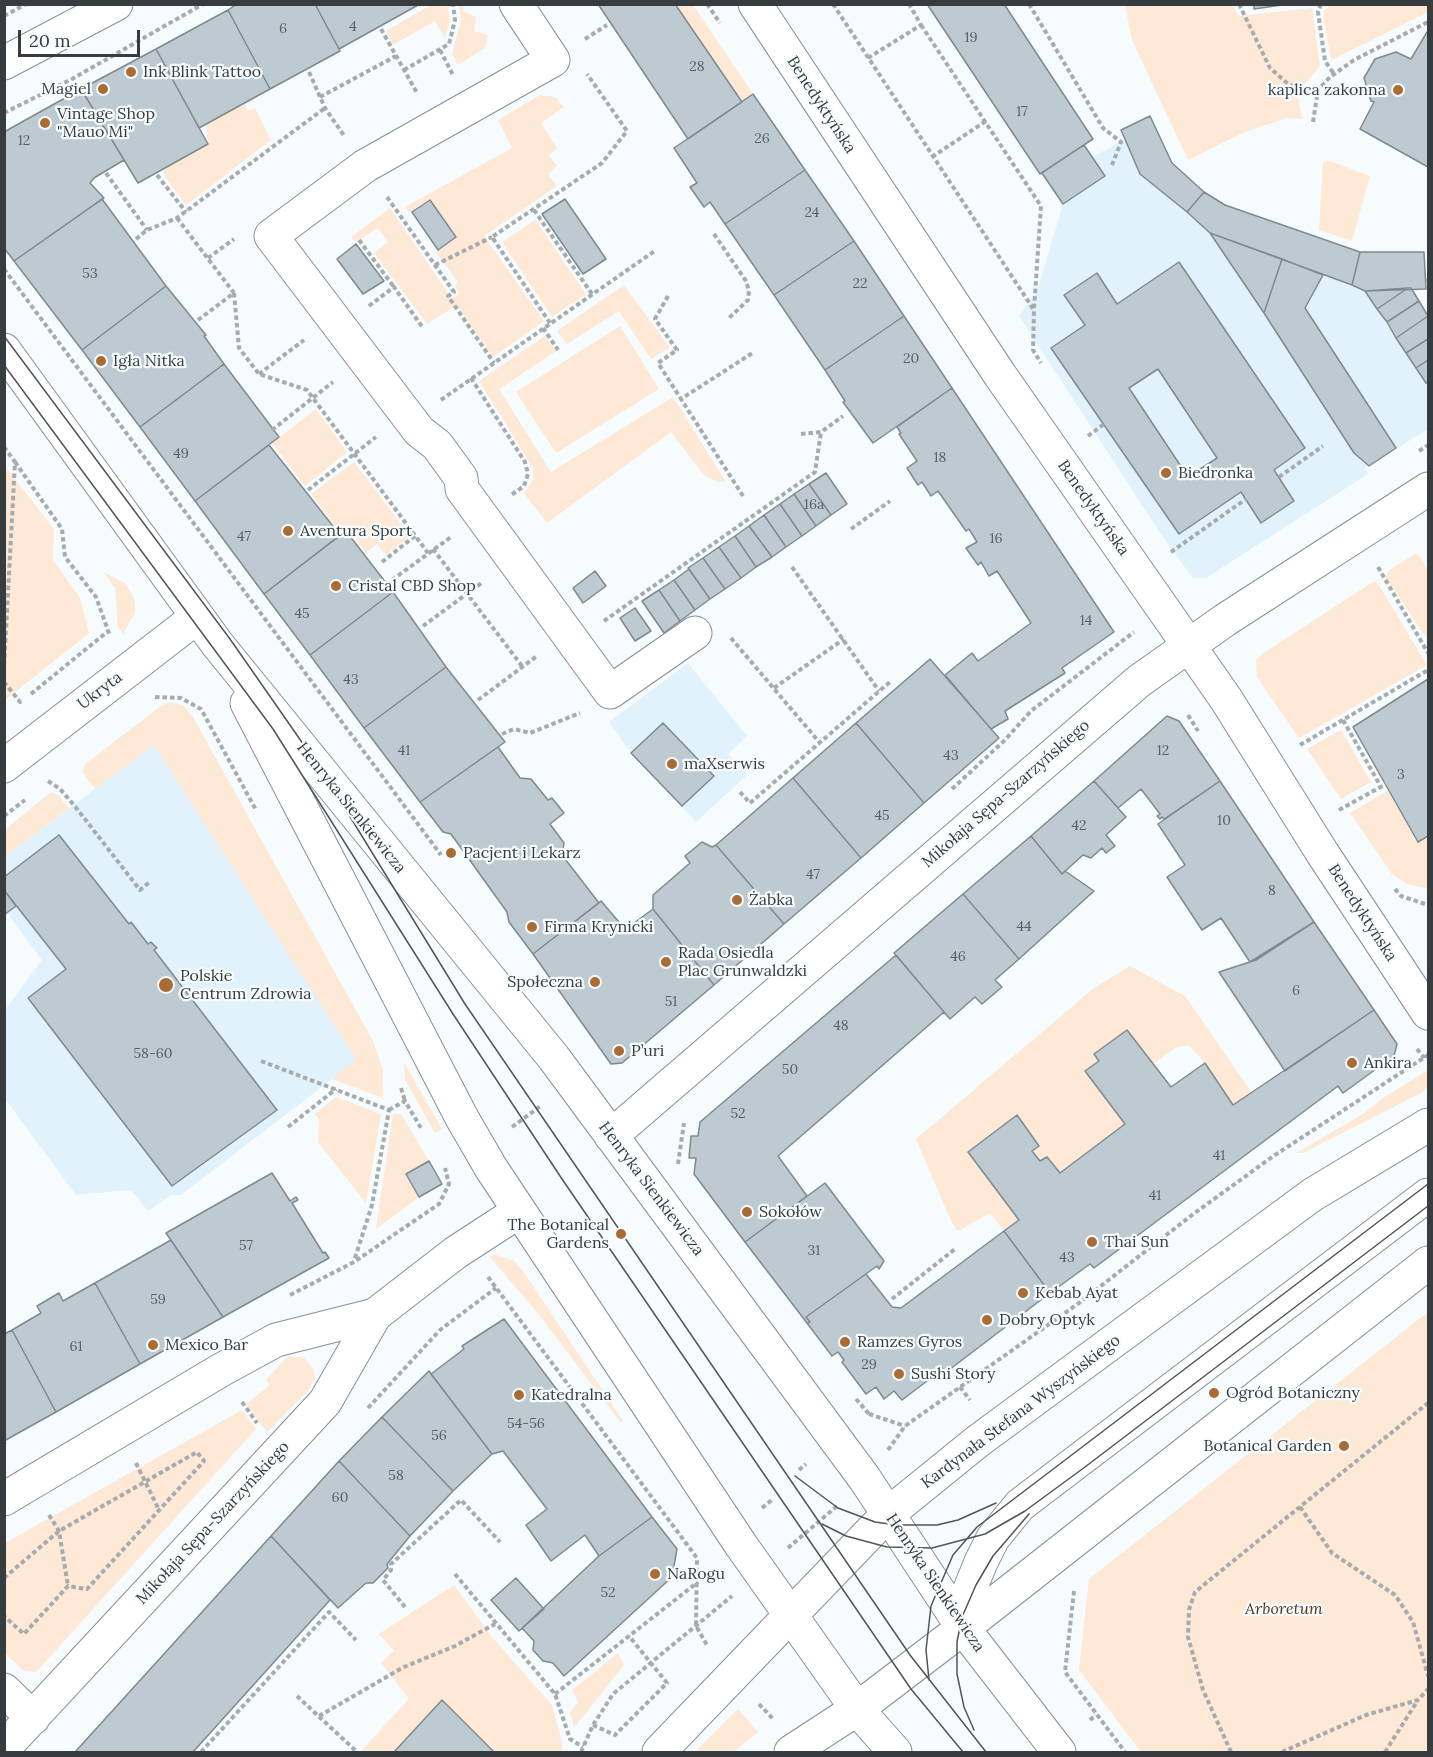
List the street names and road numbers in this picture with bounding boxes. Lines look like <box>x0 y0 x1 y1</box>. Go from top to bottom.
street label: Benedyktyńska <box>782 53 860 157</box>
street label: Benedyktyńska <box>1053 457 1133 559</box>
street label: Ukryta <box>74 668 126 714</box>
street label: Mikołaja Sępa-Szarzyńskiego <box>918 716 1094 872</box>
street label: Henryka Sienkiewicza <box>292 739 410 877</box>
street label: Benedyktyńska <box>1323 861 1401 965</box>
street label: Henryka Sienkiewicza <box>594 1118 708 1260</box>
street label: Kardynała Stefana Wyszyńskiego <box>918 1331 1124 1493</box>
street label: Mikołaja Sępa-Szarzyńskiego <box>132 1437 294 1609</box>
street label: Henryka Sienkiewicza <box>882 1510 988 1656</box>

